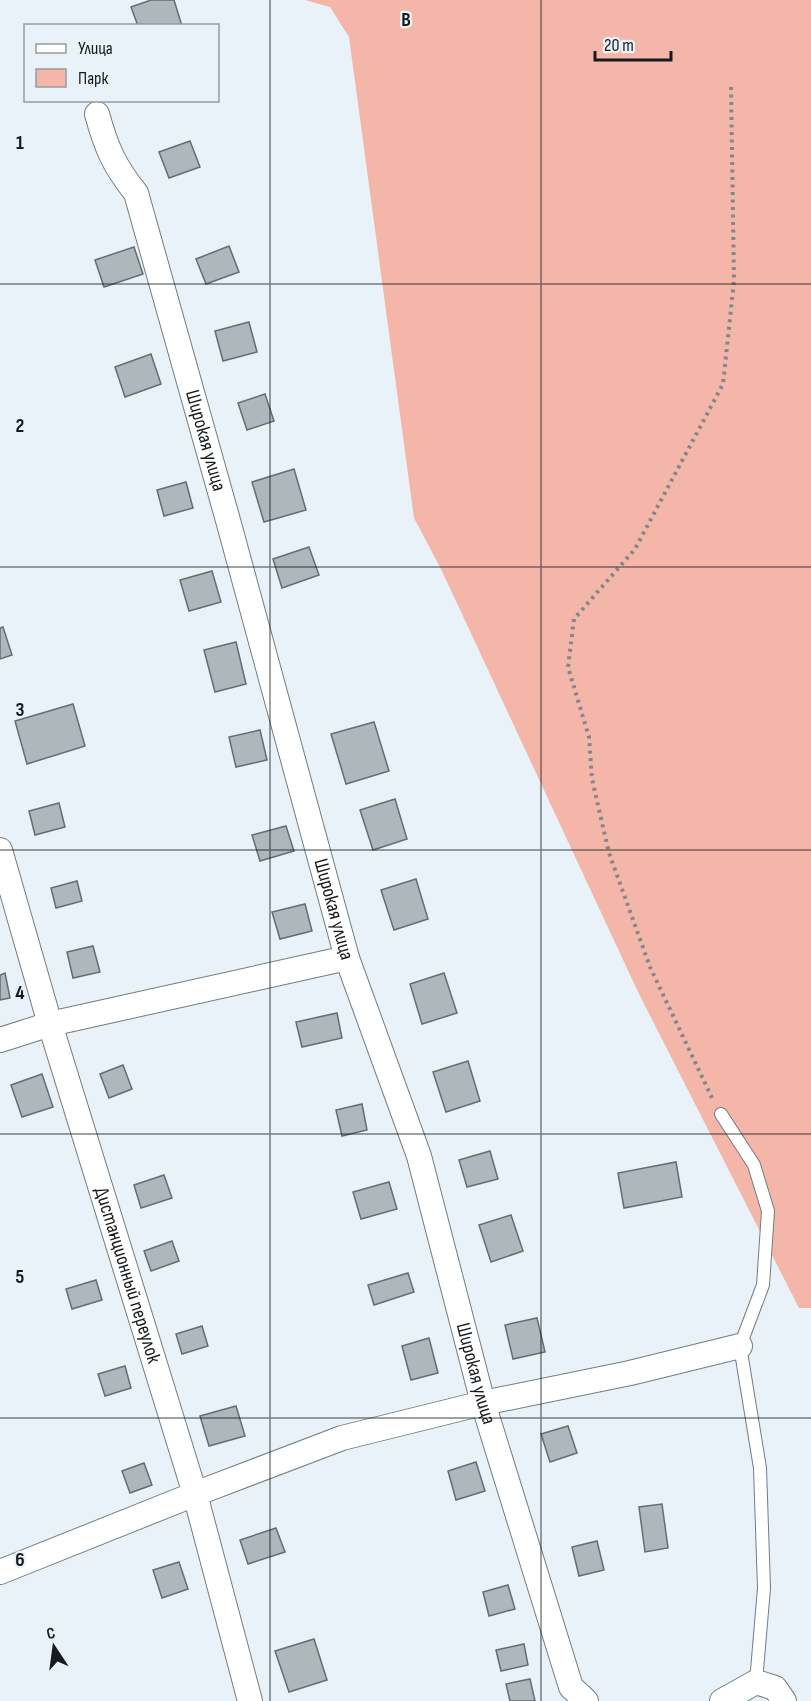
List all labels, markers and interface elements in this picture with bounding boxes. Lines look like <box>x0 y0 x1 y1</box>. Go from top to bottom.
text: B <box>401 8 411 32</box>
legend <box>24 24 219 102</box>
scale bar <box>595 24 672 62</box>
text: 20 m <box>604 35 634 56</box>
text: Улица <box>78 38 113 59</box>
text: Парк <box>78 68 109 89</box>
text: 1 <box>16 131 24 155</box>
street label: Широкая улица <box>180 387 231 494</box>
text: 2 <box>16 414 24 438</box>
text: 3 <box>16 698 25 722</box>
street label: Широкая улица <box>309 856 359 963</box>
text: 4 <box>15 981 25 1005</box>
street label: Дистанционный переулок <box>89 1184 166 1367</box>
text: 5 <box>16 1265 25 1289</box>
street label: Широкая улица <box>451 1320 501 1427</box>
text: 6 <box>15 1548 25 1572</box>
north arrow <box>24 1617 84 1677</box>
text: С <box>45 1624 57 1644</box>

